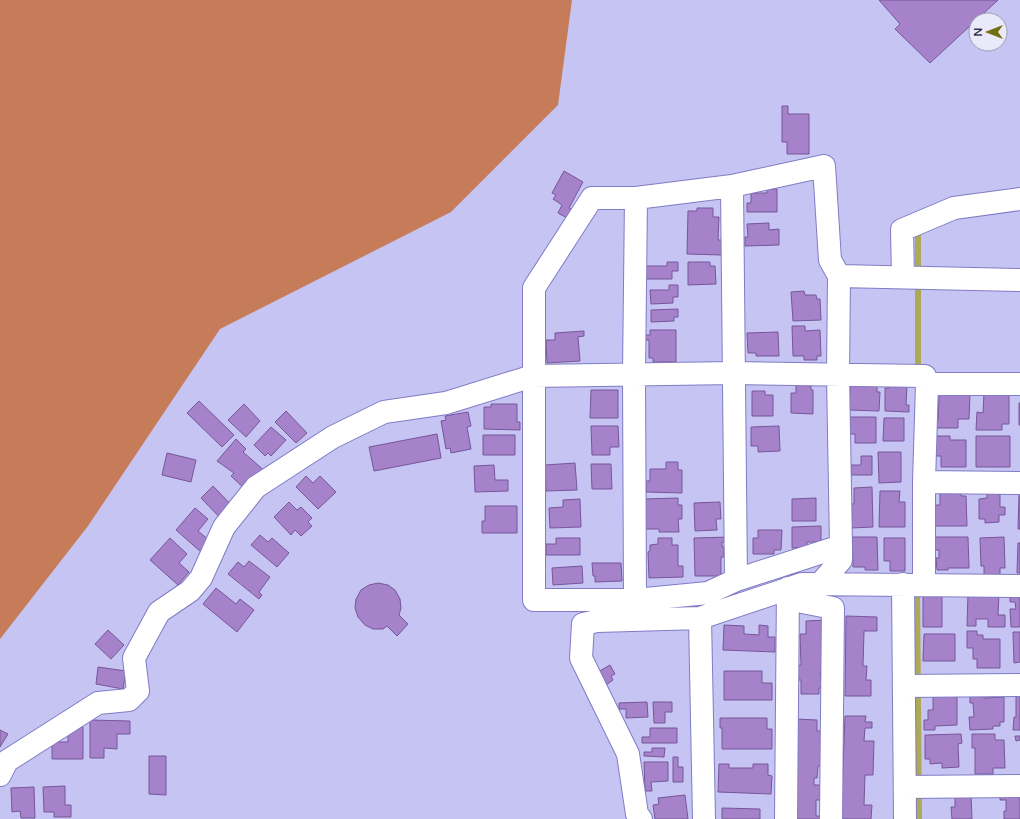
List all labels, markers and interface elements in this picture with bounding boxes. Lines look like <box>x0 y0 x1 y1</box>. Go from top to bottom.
north arrow <box>968 12 1008 52</box>
text: N <box>972 28 985 36</box>

